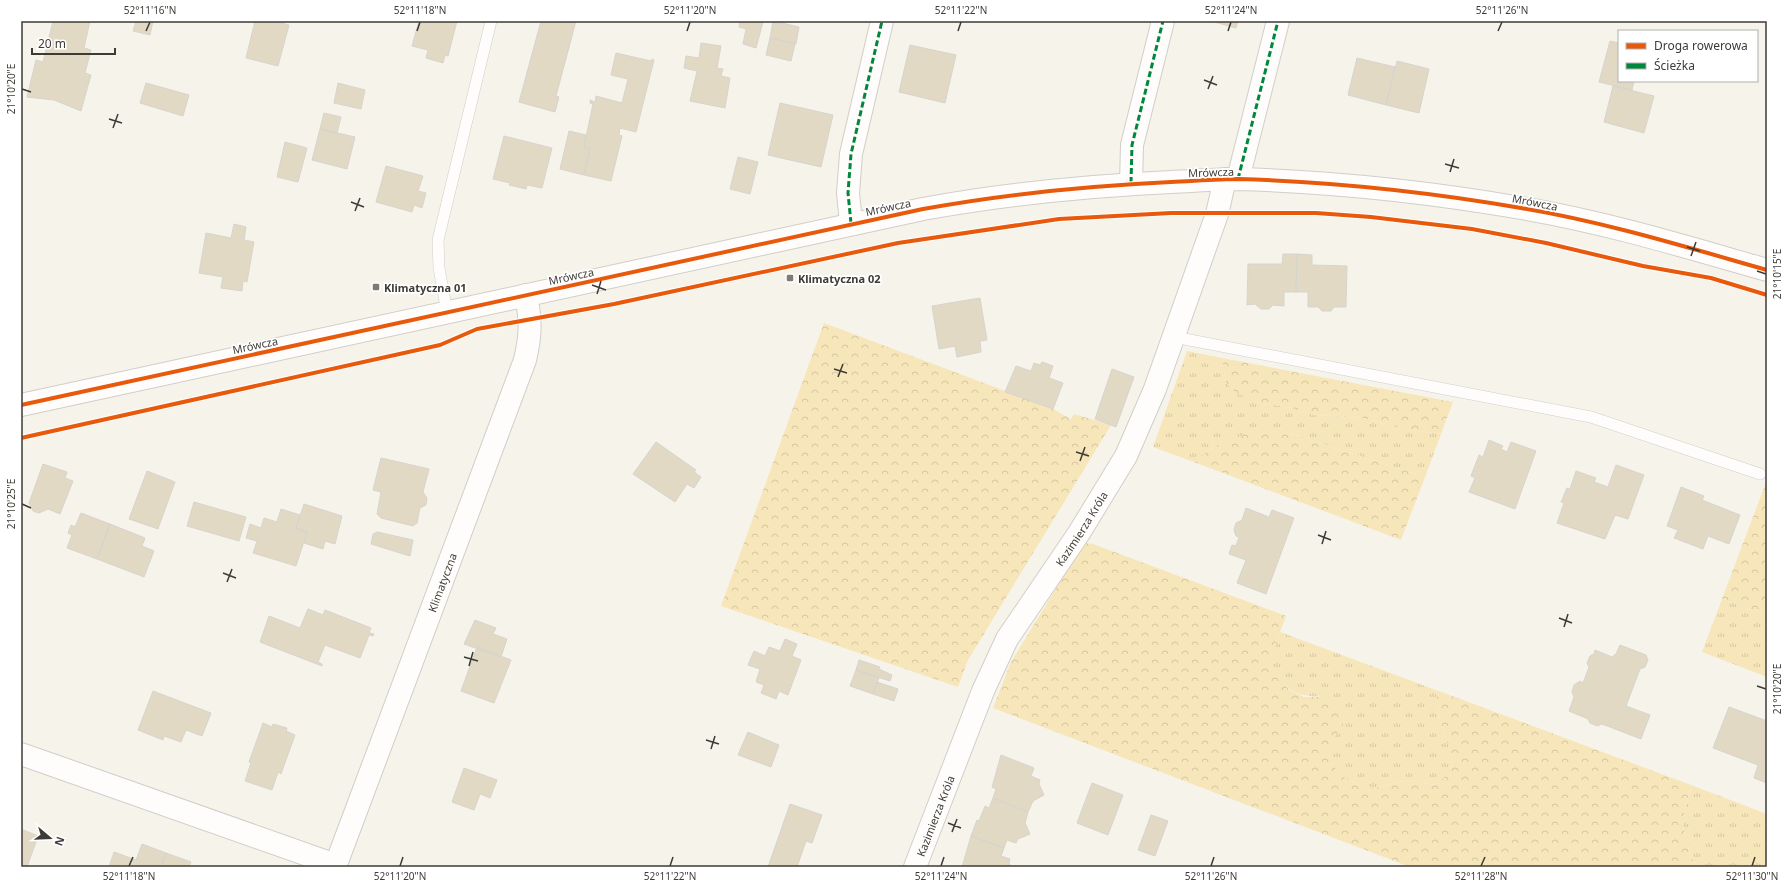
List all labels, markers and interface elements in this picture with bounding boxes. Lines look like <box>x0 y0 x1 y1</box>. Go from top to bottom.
text: 52°11'16"N <box>124 3 176 17</box>
text: 52°11'18"N <box>394 3 446 17</box>
text: 52°11'20"N <box>664 3 716 17</box>
text: 52°11'22"N <box>935 3 987 17</box>
text: 52°11'24"N <box>1205 3 1257 17</box>
text: 52°11'26"N <box>1476 3 1528 17</box>
scale bar <box>32 30 115 56</box>
legend <box>1618 30 1758 82</box>
text: 20 m <box>38 35 66 52</box>
text: Droga rowerowa <box>1654 37 1748 54</box>
text: Ścieżka <box>1654 57 1695 74</box>
text: 21°10'20"E <box>4 64 18 114</box>
street label: Mrówcza <box>1188 164 1234 180</box>
street label: Mrówcza <box>1511 190 1559 214</box>
street label: Mrówcza <box>864 195 912 219</box>
text: 21°10'15"E <box>1770 249 1784 299</box>
street label: Mrówcza <box>547 264 595 288</box>
place label: Klimatyczna 02 <box>798 271 881 286</box>
marker: Klimatyczna 02 <box>785 273 795 283</box>
place label: Klimatyczna 01 <box>384 280 467 295</box>
marker: Klimatyczna 01 <box>371 282 381 292</box>
street label: Mrówcza <box>231 333 279 357</box>
text: 21°10'25"E <box>4 479 18 529</box>
street label: Kazimierza Króla <box>1051 488 1110 569</box>
street label: Klimatyczna <box>424 551 460 614</box>
text: 21°10'20"E <box>1770 664 1784 714</box>
street label: Kazimierza Króla <box>912 773 957 858</box>
north arrow <box>30 818 70 858</box>
text: N <box>51 835 68 848</box>
text: 52°11'18"N <box>103 869 155 883</box>
text: 52°11'20"N <box>374 869 426 883</box>
text: 52°11'22"N <box>644 869 696 883</box>
text: 52°11'24"N <box>915 869 967 883</box>
text: 52°11'26"N <box>1185 869 1237 883</box>
text: 52°11'28"N <box>1455 869 1507 883</box>
text: 52°11'30"N <box>1726 869 1778 883</box>

